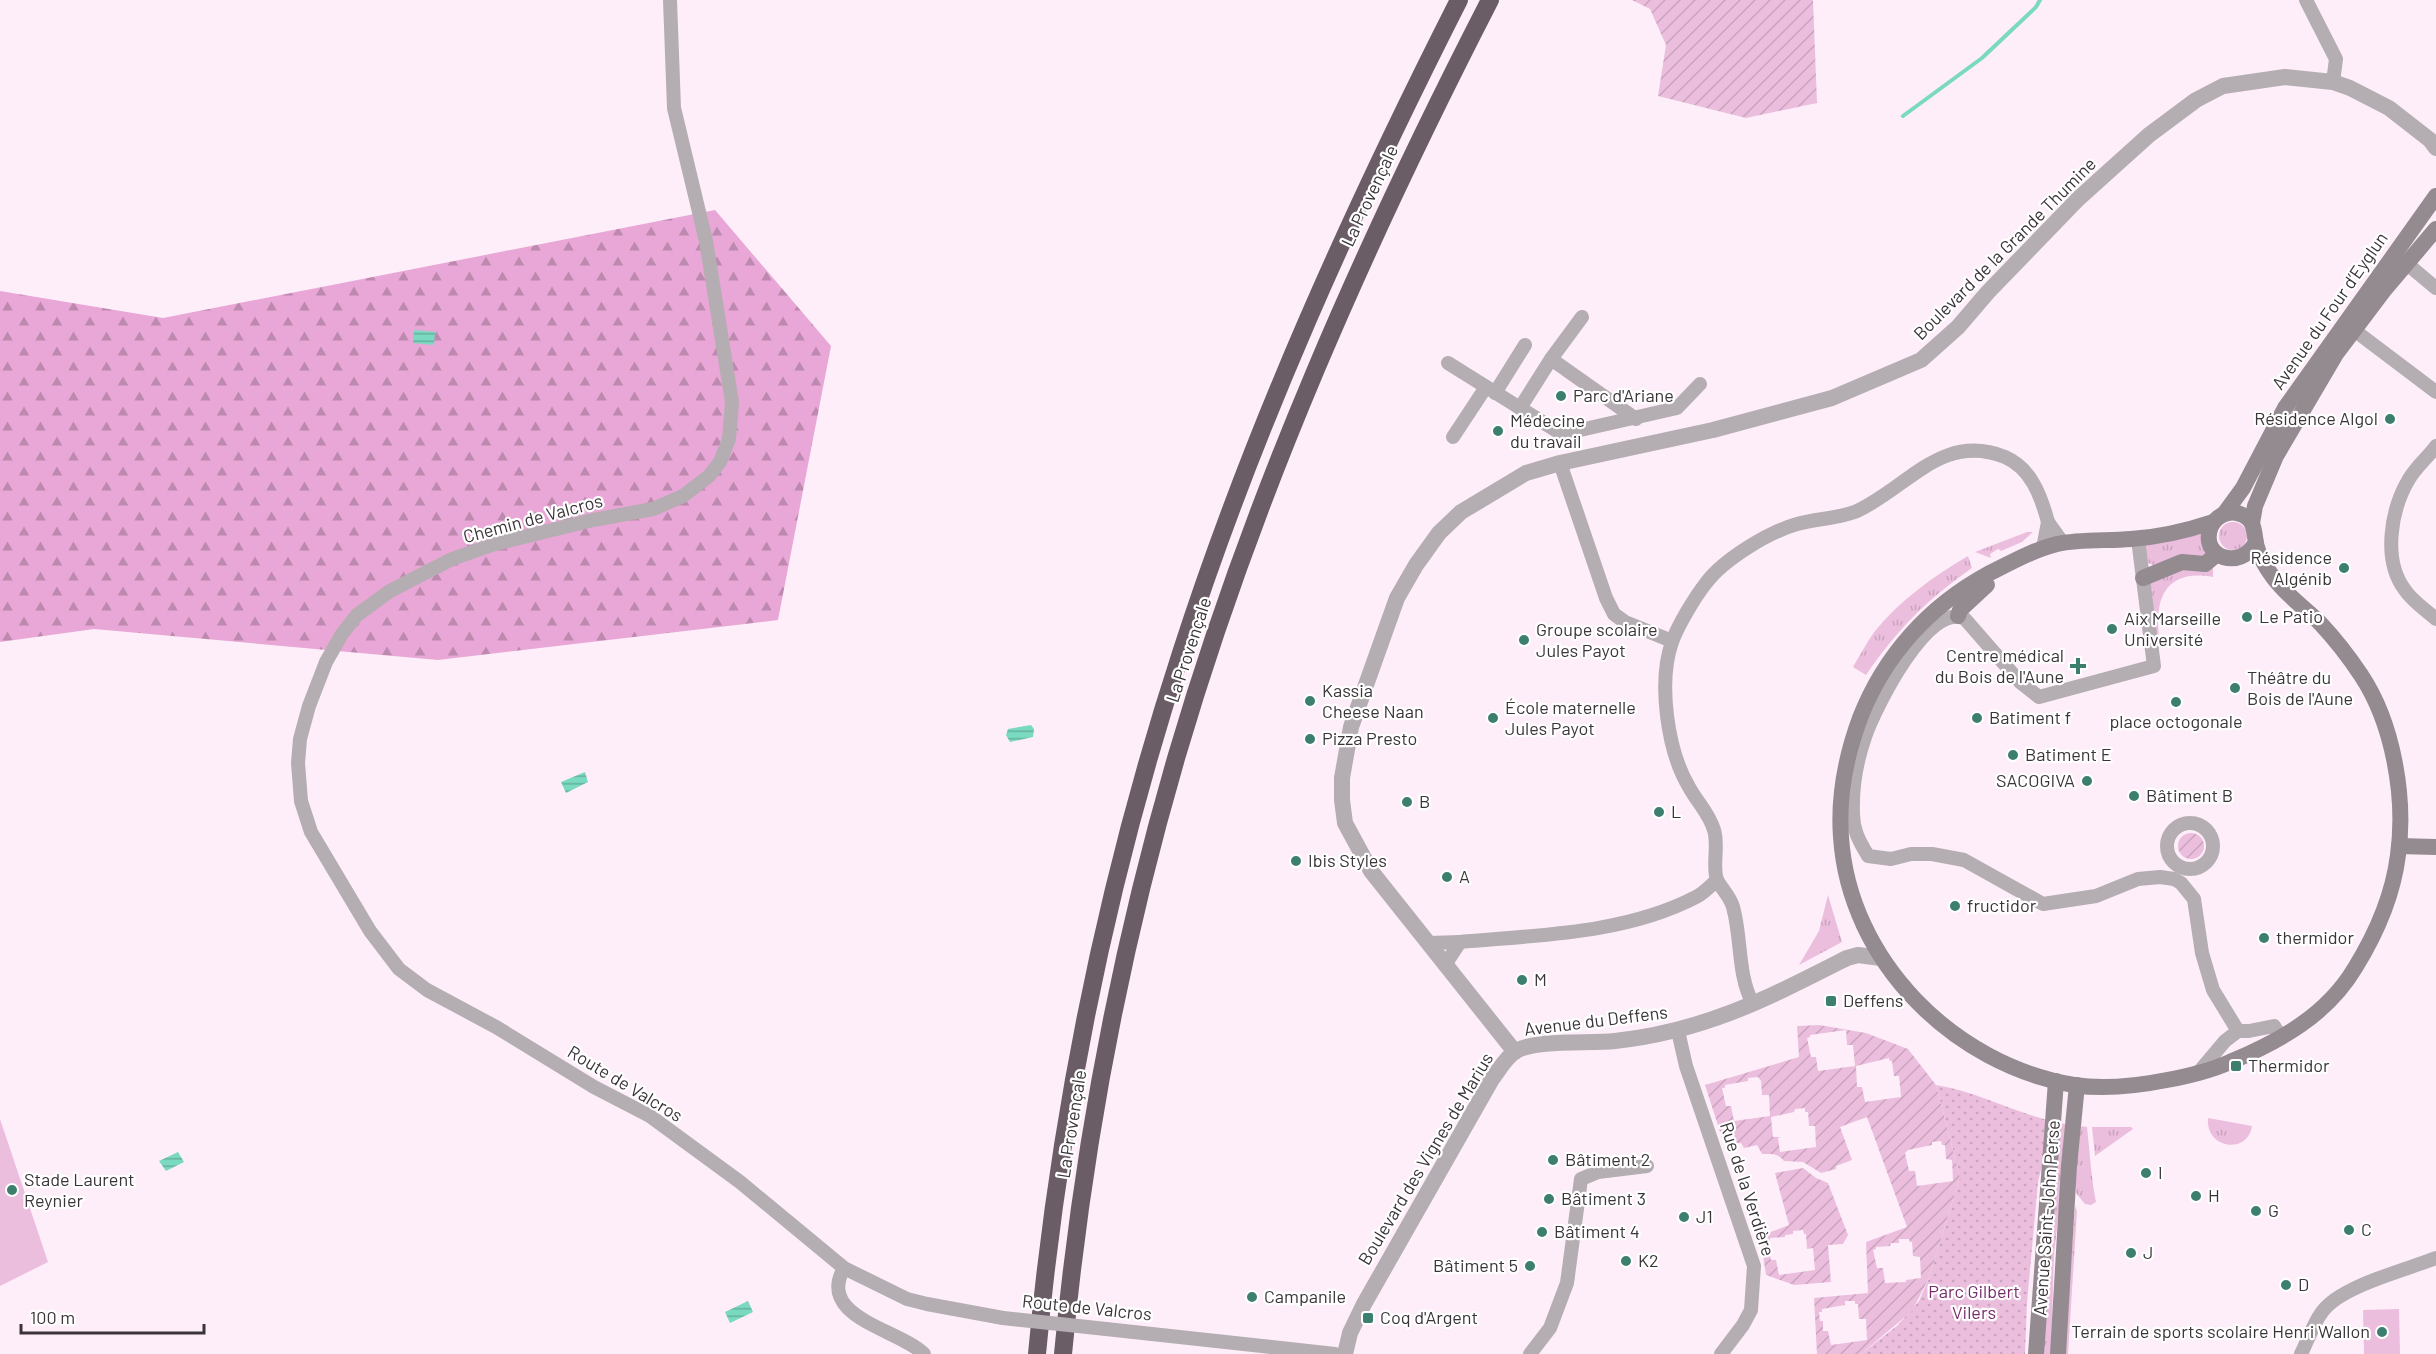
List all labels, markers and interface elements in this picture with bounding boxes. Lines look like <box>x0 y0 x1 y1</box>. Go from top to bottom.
street label: La Provençale <box>1336 141 1402 250</box>
street label: Boulevard de la Grande Thumine <box>1908 152 2100 344</box>
street label: Avenue du Four d’Eyglun <box>2266 227 2392 393</box>
place label: Parc d'Ariane <box>1573 384 1674 406</box>
marker: Parc d'Ariane <box>1554 389 1568 403</box>
place label: Résidence Algol <box>2254 407 2378 429</box>
place label: Médecine du travail <box>1510 409 1585 452</box>
marker: Résidence Algol <box>2383 412 2397 426</box>
marker: Médecine du travail <box>1491 424 1505 438</box>
street label: Chemin de Valcros <box>461 489 605 547</box>
place label: Résidence Algénib <box>2250 546 2332 589</box>
marker: Résidence Algénib <box>2337 561 2351 575</box>
street label: La Provençale <box>1161 594 1215 705</box>
place label: Le Patio <box>2259 605 2323 627</box>
place label: Aix Marseille Université <box>2124 607 2221 650</box>
marker: Le Patio <box>2240 610 2254 624</box>
place label: Groupe scolaire Jules Payot <box>1536 618 1658 661</box>
marker: Aix Marseille Université <box>2105 622 2119 636</box>
marker: Groupe scolaire Jules Payot <box>1517 633 1531 647</box>
place label: Centre médical du Bois de l'Aune <box>1935 644 2064 687</box>
marker: Centre médical du Bois de l'Aune <box>2069 657 2087 675</box>
place label: Théâtre du Bois de l'Aune <box>2247 666 2353 709</box>
place label: Kassia Cheese Naan <box>1322 679 1424 722</box>
marker: Théâtre du Bois de l'Aune <box>2228 681 2242 695</box>
marker: Kassia Cheese Naan <box>1303 694 1317 708</box>
marker: place octogonale <box>2169 695 2183 709</box>
place label: École maternelle Jules Payot <box>1505 696 1636 739</box>
place label: Batiment f <box>1989 706 2071 728</box>
place label: place octogonale <box>2109 710 2243 732</box>
marker: École maternelle Jules Payot <box>1486 711 1500 725</box>
marker: Batiment f <box>1970 711 1984 725</box>
place label: Pizza Presto <box>1322 727 1417 749</box>
marker: Pizza Presto <box>1303 732 1317 746</box>
place label: Batiment E <box>2025 743 2112 765</box>
marker: Batiment E <box>2006 748 2020 762</box>
place label: SACOGIVA <box>1996 769 2075 791</box>
marker: SACOGIVA <box>2080 774 2094 788</box>
place label: Bâtiment B <box>2146 784 2233 806</box>
marker: Bâtiment B <box>2127 789 2141 803</box>
place label: B <box>1419 790 1430 812</box>
marker: B <box>1400 795 1414 809</box>
place label: L <box>1671 800 1681 822</box>
marker: L <box>1652 805 1666 819</box>
place label: Ibis Styles <box>1308 849 1387 871</box>
marker: Ibis Styles <box>1289 854 1303 868</box>
place label: A <box>1459 865 1470 887</box>
marker: A <box>1440 870 1454 884</box>
place label: fructidor <box>1967 894 2037 916</box>
marker: fructidor <box>1948 899 1962 913</box>
place label: thermidor <box>2276 926 2354 948</box>
marker: thermidor <box>2257 931 2271 945</box>
place label: M <box>1534 968 1547 990</box>
marker: M <box>1515 973 1529 987</box>
place label: Deffens <box>1843 989 1904 1011</box>
marker: Deffens <box>1824 994 1838 1008</box>
street label: Avenue du Deffens <box>1523 1000 1669 1040</box>
street label: Route de Valcros <box>564 1040 687 1126</box>
street label: Boulevard des Vignes de Marius <box>1353 1048 1497 1269</box>
place label: Thermidor <box>2248 1054 2330 1076</box>
marker: Thermidor <box>2229 1059 2243 1073</box>
street label: La Provençale <box>1052 1068 1090 1180</box>
street label: Rue de la Verdière <box>1716 1119 1780 1259</box>
street label: Avenue Saint-John Perse <box>2028 1119 2064 1316</box>
place label: Bâtiment 2 <box>1565 1148 1650 1170</box>
marker: Bâtiment 2 <box>1546 1153 1560 1167</box>
place label: I <box>2158 1161 2163 1183</box>
marker: I <box>2139 1166 2153 1180</box>
place label: Stade Laurent Reynier <box>24 1168 135 1211</box>
marker: Stade Laurent Reynier <box>5 1183 19 1197</box>
place label: H <box>2208 1184 2220 1206</box>
place label: Bâtiment 3 <box>1561 1187 1646 1209</box>
marker: H <box>2189 1189 2203 1203</box>
marker: Bâtiment 3 <box>1542 1192 1556 1206</box>
place label: G <box>2268 1199 2279 1221</box>
marker: G <box>2249 1204 2263 1218</box>
place label: J1 <box>1696 1205 1713 1227</box>
marker: J1 <box>1677 1210 1691 1224</box>
place label: C <box>2361 1218 2372 1240</box>
place label: Bâtiment 4 <box>1554 1220 1640 1242</box>
marker: C <box>2342 1223 2356 1237</box>
marker: Bâtiment 4 <box>1535 1225 1549 1239</box>
place label: J <box>2143 1241 2153 1263</box>
marker: J <box>2124 1246 2138 1260</box>
place label: K2 <box>1638 1249 1659 1271</box>
place label: Bâtiment 5 <box>1433 1254 1518 1276</box>
marker: K2 <box>1619 1254 1633 1268</box>
marker: Bâtiment 5 <box>1523 1259 1537 1273</box>
place label: D <box>2298 1273 2309 1295</box>
marker: D <box>2279 1278 2293 1292</box>
park label: Parc Gilbert Vilers <box>1928 1280 2020 1323</box>
place label: Campanile <box>1264 1285 1346 1307</box>
street label: Route de Valcros <box>1021 1289 1153 1325</box>
marker: Campanile <box>1245 1290 1259 1304</box>
scale bar <box>21 1297 204 1335</box>
text: 100 m <box>30 1306 75 1328</box>
place label: Coq d'Argent <box>1380 1306 1478 1328</box>
marker: Coq d'Argent <box>1361 1311 1375 1325</box>
place label: Terrain de sports scolaire Henri Wallon <box>2071 1320 2370 1342</box>
marker: Terrain de sports scolaire Henri Wallon <box>2375 1325 2389 1339</box>

